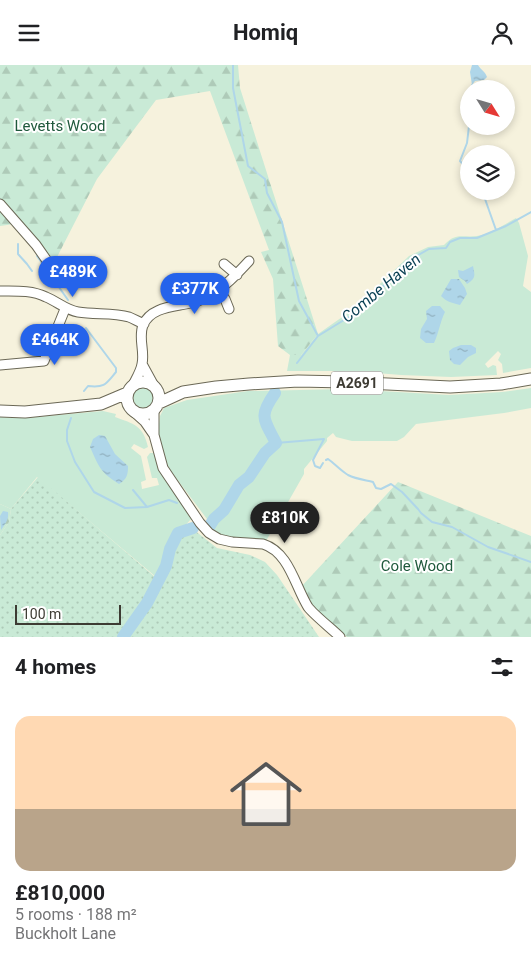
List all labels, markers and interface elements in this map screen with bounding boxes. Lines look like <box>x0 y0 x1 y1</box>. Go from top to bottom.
icon: menu <box>15 19 43 47</box>
icon: person <box>488 19 516 47</box>
text: Homiq <box>233 20 298 45</box>
north arrow <box>460 80 515 135</box>
map controls <box>460 80 515 200</box>
park label: Levetts Wood <box>15 117 106 135</box>
button: layers <box>460 145 515 200</box>
water label: Combe Haven <box>338 250 424 326</box>
pin: £489K <box>38 255 108 298</box>
text: £489K <box>49 262 97 281</box>
pin: £377K <box>160 273 230 315</box>
text: £377K <box>171 279 219 298</box>
pin: £464K <box>20 323 90 366</box>
text: £464K <box>31 330 79 349</box>
road number: A2691 <box>331 371 383 395</box>
pin: £810K <box>250 501 320 544</box>
text: £810K <box>261 508 309 527</box>
park label: Cole Wood <box>381 557 453 575</box>
scale bar <box>15 602 121 625</box>
text: 100 m <box>22 606 61 622</box>
icon: filters <box>488 653 516 681</box>
text: 4 homes <box>15 655 96 679</box>
icon: home <box>221 749 311 839</box>
text: £810,000 <box>15 881 105 905</box>
text: 5 rooms · 188 m² <box>15 905 137 924</box>
text: Buckholt Lane <box>15 924 116 943</box>

